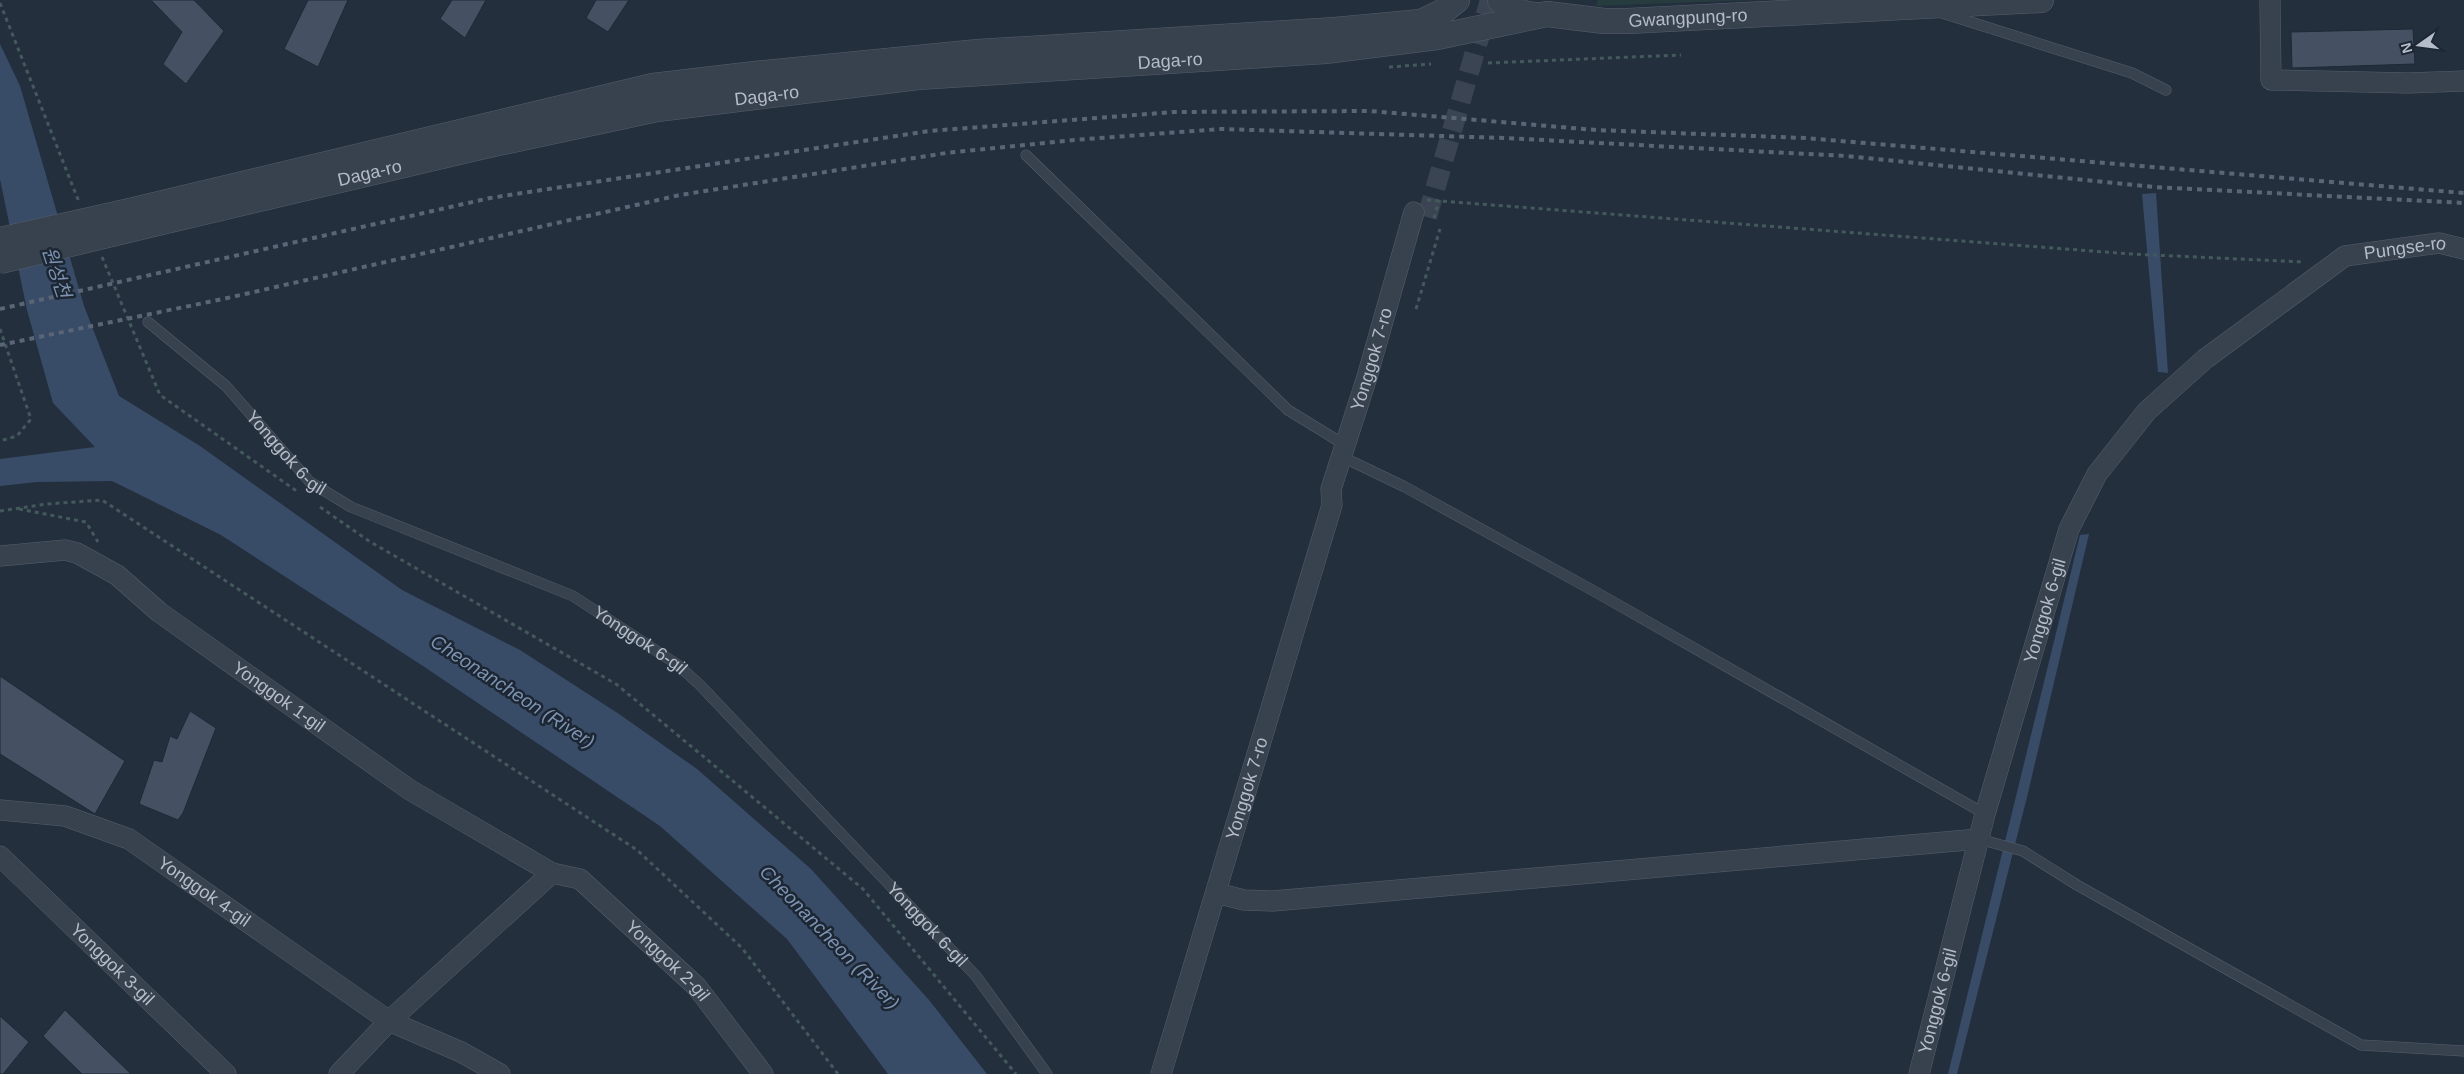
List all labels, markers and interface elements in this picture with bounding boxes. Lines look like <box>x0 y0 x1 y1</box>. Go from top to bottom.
street label: Gwangpung-ro <box>1628 5 1748 31</box>
north arrow <box>2394 20 2444 70</box>
text: N <box>2397 41 2415 55</box>
street label: Daga-ro <box>1137 49 1203 73</box>
street label: Daga-ro <box>733 82 800 109</box>
street label: Daga-ro <box>336 156 404 190</box>
street label: Pungse-ro <box>2363 233 2449 263</box>
water label: 원성천 <box>38 244 75 302</box>
street label: Yonggok 7-ro <box>1347 306 1396 413</box>
street label: Yonggok 6-gil <box>242 406 330 499</box>
street label: Yonggok 6-gil <box>2020 556 2070 666</box>
street label: Yonggok 6-gil <box>589 602 691 678</box>
water label: Cheonancheon (River) <box>427 631 599 752</box>
street label: Yonggok 1-gil <box>229 657 329 736</box>
street label: Yonggok 7-ro <box>1222 735 1272 842</box>
street label: Yonggok 4-gil <box>154 852 254 931</box>
water label: Cheonancheon (River) <box>756 861 904 1013</box>
street label: Yonggok 6-gil <box>882 878 972 971</box>
street label: Yonggok 2-gil <box>621 916 714 1005</box>
street label: Yonggok 3-gil <box>66 919 158 1009</box>
street label: Yonggok 6-gil <box>1914 946 1960 1056</box>

